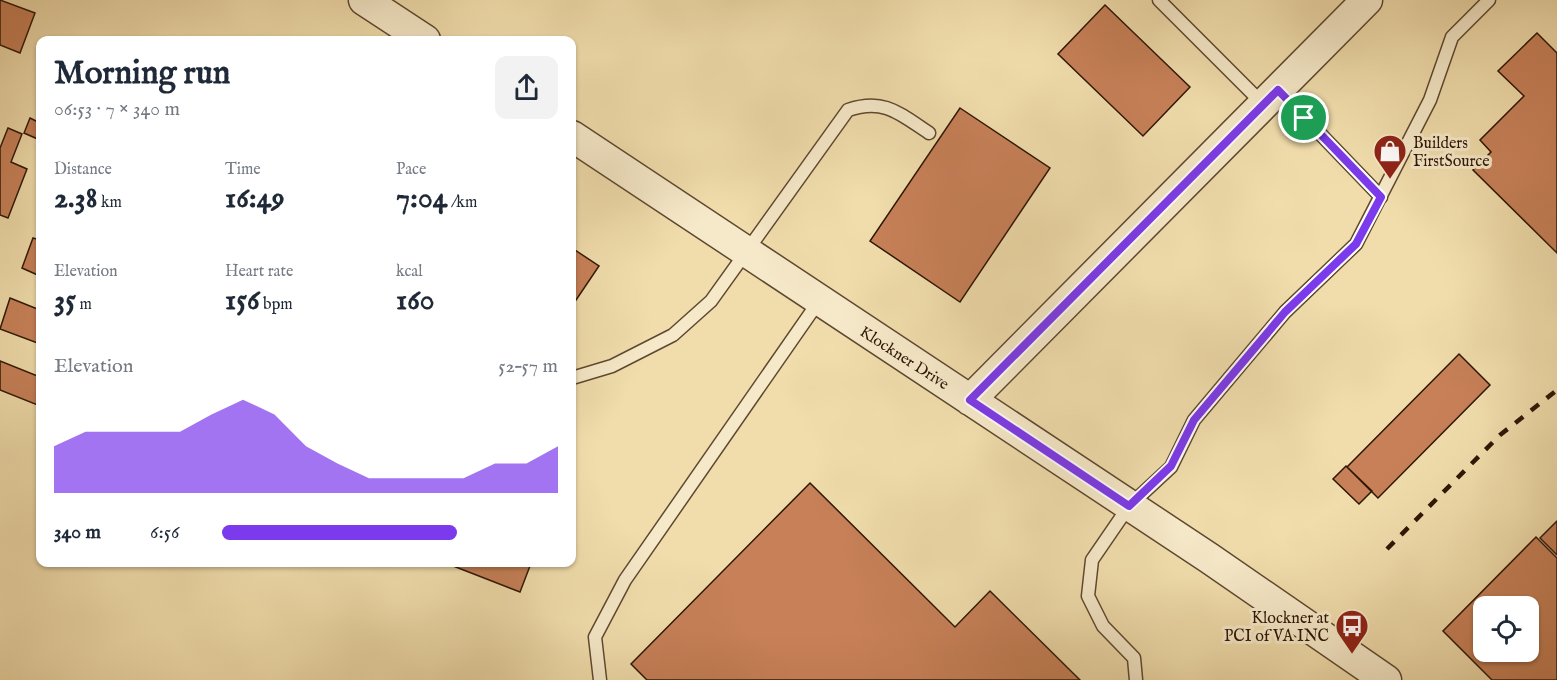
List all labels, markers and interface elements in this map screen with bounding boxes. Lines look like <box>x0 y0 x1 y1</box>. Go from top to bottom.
text: Morning run <box>54 53 230 95</box>
button: share <box>495 56 558 119</box>
pin <box>1278 92 1329 143</box>
text: 06:53 · 7 × 340 m <box>54 97 180 122</box>
icon: arrive <box>1287 101 1320 134</box>
shop icon: Builders FirstSource <box>1372 133 1408 180</box>
place label: Builders FirstSource <box>1413 134 1490 172</box>
text: Distance <box>54 160 112 180</box>
text: Time <box>225 160 261 180</box>
text: Pace <box>396 160 426 180</box>
text: 2.38 <box>54 180 97 218</box>
text: 16:49 <box>225 180 285 218</box>
text: 7:04 <box>396 180 447 218</box>
text: km <box>97 193 122 213</box>
text: /km <box>447 193 477 213</box>
text: Elevation <box>54 262 117 282</box>
text: Heart rate <box>225 262 293 282</box>
text: kcal <box>396 262 423 282</box>
text: 35 <box>54 282 76 320</box>
text: 156 <box>225 282 260 320</box>
text: 160 <box>396 282 435 320</box>
text: m <box>76 295 92 315</box>
text: bpm <box>260 295 293 315</box>
street label: Klockner Drive <box>856 322 952 395</box>
text: Elevation <box>54 354 133 379</box>
text: 52–57 m <box>498 354 558 379</box>
text: 340 m <box>54 520 101 545</box>
text: 6:56 <box>150 520 179 545</box>
map controls <box>1473 596 1539 662</box>
button: locate <box>1473 596 1539 662</box>
bus stop icon: Klockner at PCI of VA INC <box>1334 608 1370 655</box>
place label: Klockner at PCI of VA INC <box>1224 609 1330 647</box>

